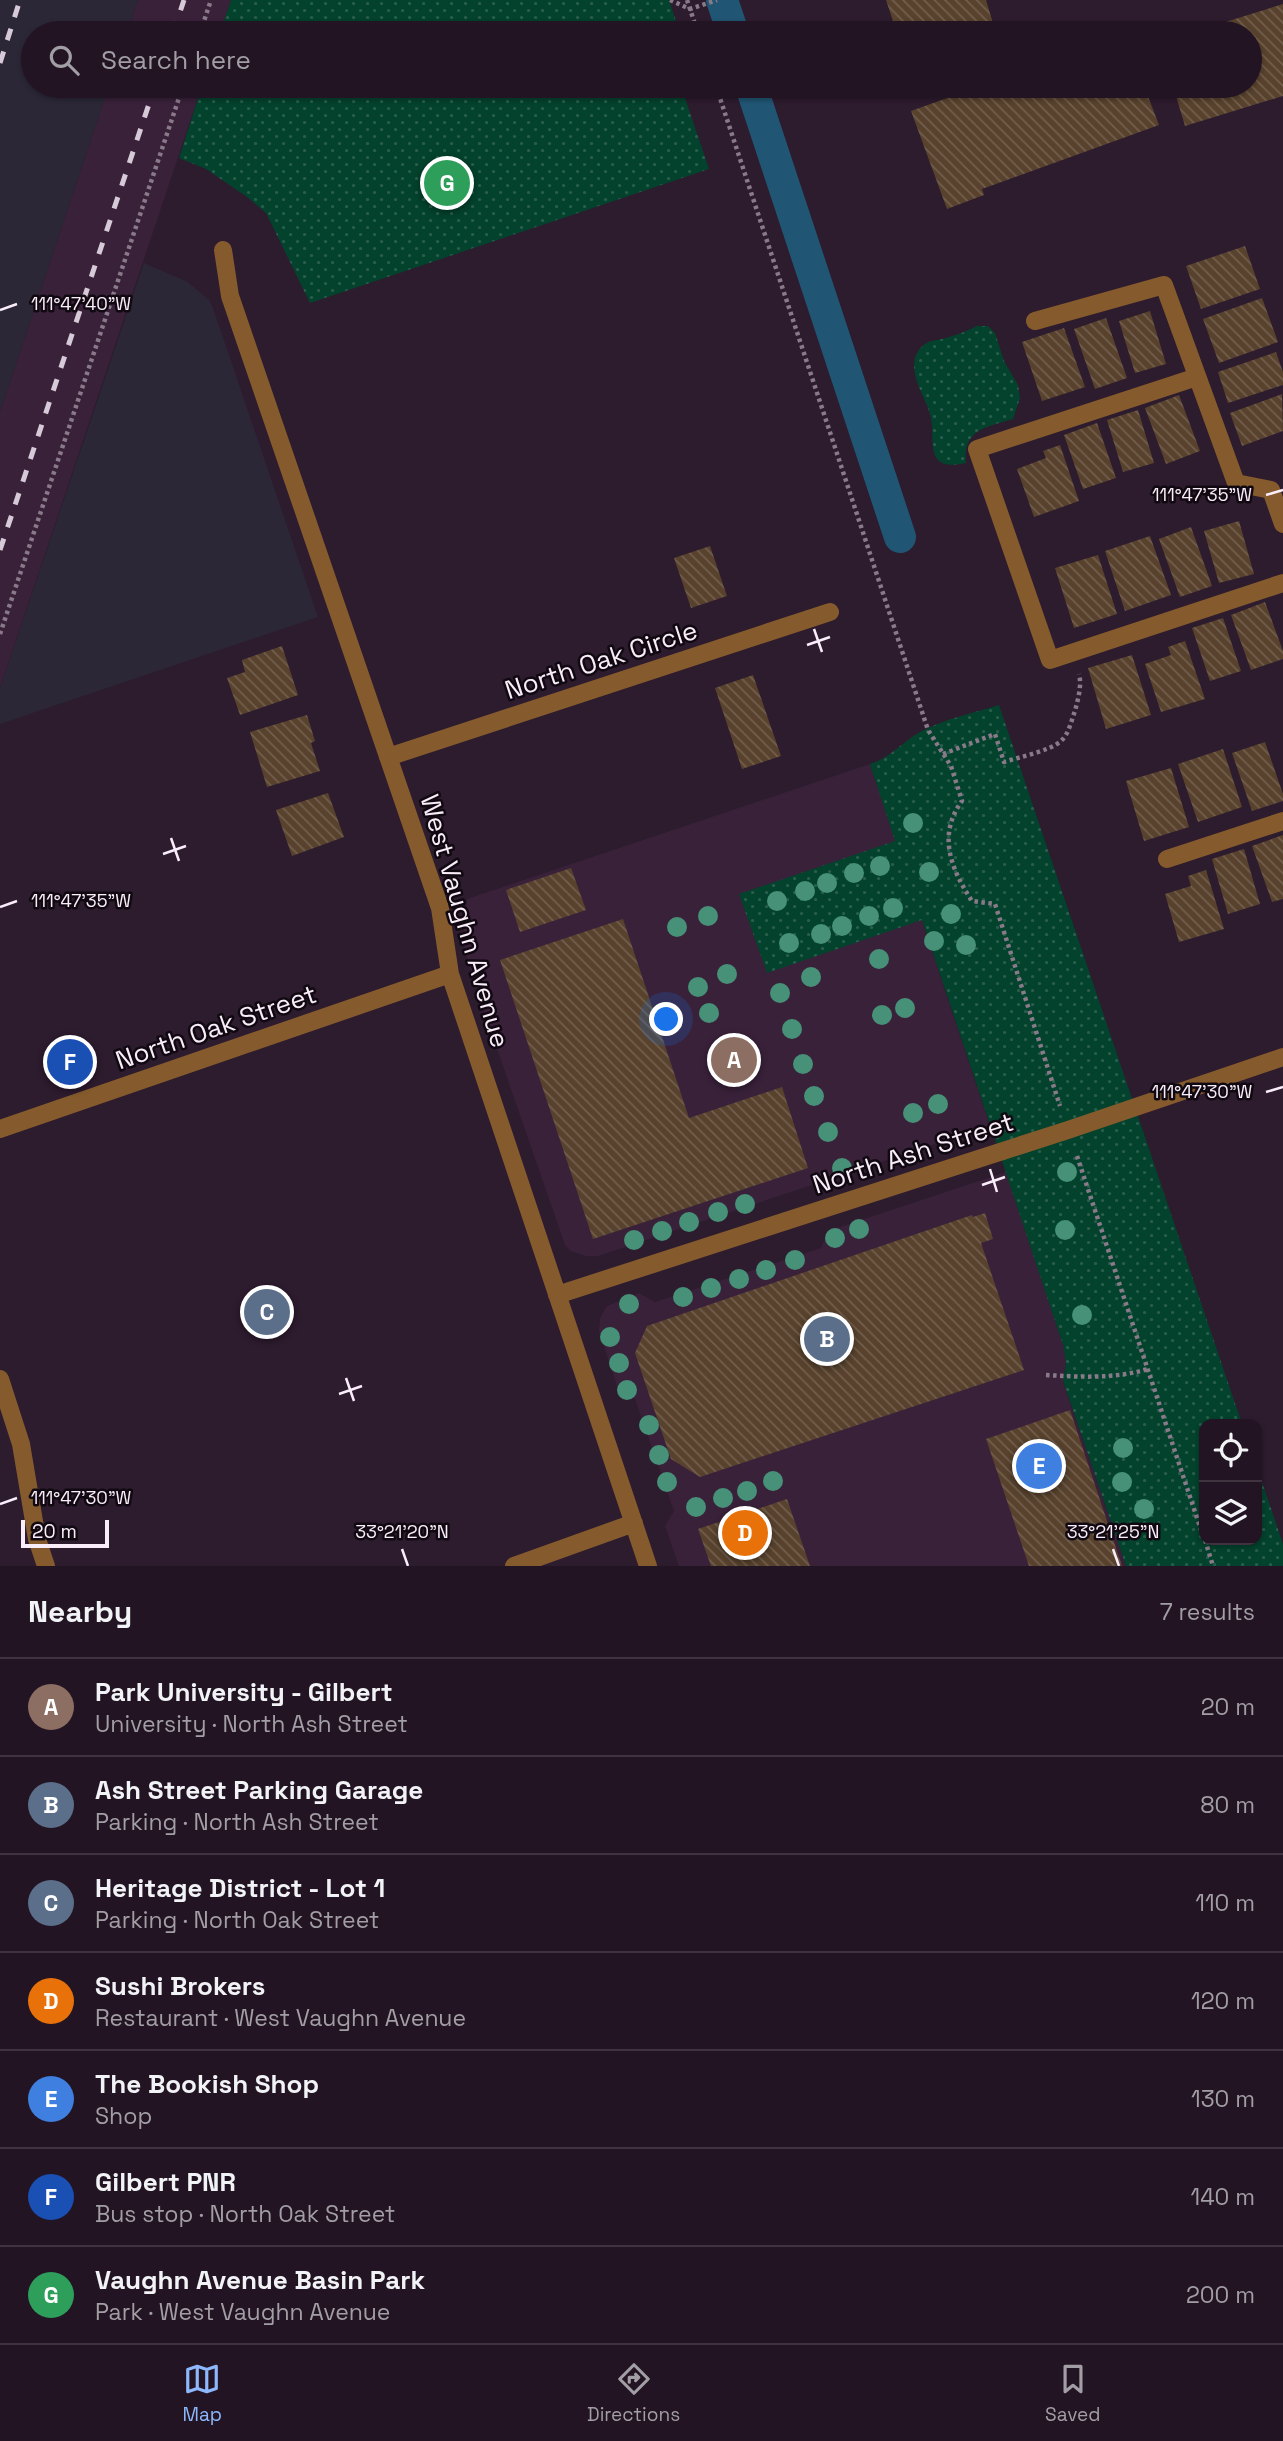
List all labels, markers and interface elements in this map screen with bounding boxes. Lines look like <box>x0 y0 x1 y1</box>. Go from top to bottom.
search box <box>21 21 1262 98</box>
icon: search <box>45 41 83 79</box>
text: Search here <box>101 43 251 77</box>
pin: G <box>424 157 470 209</box>
text: 111°47'40"W <box>31 292 131 315</box>
text: 111°47'35"W <box>1152 483 1252 506</box>
street label: North Oak Circle <box>500 613 702 707</box>
street label: West Vaughn Avenue <box>413 790 517 1052</box>
text: 111°47'35"W <box>31 889 131 912</box>
street label: North Oak Street <box>111 977 321 1077</box>
your location <box>649 1002 683 1036</box>
pin: A <box>711 1034 757 1086</box>
pin: F <box>47 1036 93 1088</box>
text: 111°47'30"W <box>1152 1080 1253 1103</box>
street label: North Ash Street <box>808 1104 1018 1202</box>
pin: C <box>244 1286 290 1338</box>
pin: B <box>804 1313 850 1365</box>
map controls <box>1199 1419 1262 1545</box>
button: locate <box>1199 1419 1262 1482</box>
pin: E <box>1016 1440 1062 1492</box>
button: layers <box>1199 1482 1262 1545</box>
text: 111°47'30"W <box>31 1486 132 1509</box>
pin: D <box>722 1507 768 1559</box>
scale bar <box>21 1517 108 1549</box>
text: 20 m <box>32 1519 77 1544</box>
text: 33°21'20"N <box>355 1520 449 1543</box>
text: 33°21'25"N <box>1067 1520 1159 1543</box>
text: Nearby <box>28 1592 132 1631</box>
text: 7 results <box>1160 1597 1255 1627</box>
text: Park University - Gilbert <box>95 1675 393 1709</box>
text: A <box>44 1692 58 1722</box>
text: 20 m <box>1201 1692 1255 1722</box>
text: University · North Ash Street <box>95 1709 408 1739</box>
text: Ash Street Parking Garage <box>95 1773 423 1807</box>
text: B <box>43 1790 59 1820</box>
text: 80 m <box>1200 1790 1255 1820</box>
text: Parking · North Ash Street <box>95 1807 379 1837</box>
text: Heritage District - Lot 1 <box>95 1871 385 1905</box>
text: C <box>44 1888 58 1918</box>
text: 110 m <box>1195 1888 1255 1918</box>
text: Parking · North Oak Street <box>95 1905 379 1935</box>
text: Sushi Brokers <box>95 1969 265 2003</box>
text: D <box>43 1986 59 2016</box>
text: 120 m <box>1191 1986 1255 2016</box>
text: Restaurant · West Vaughn Avenue <box>95 2003 466 2033</box>
text: The Bookish Shop <box>95 2067 319 2101</box>
text: E <box>45 2084 57 2114</box>
text: 130 m <box>1191 2084 1255 2114</box>
text: Shop <box>95 2101 152 2131</box>
text: Gilbert PNR <box>95 2165 236 2199</box>
text: F <box>45 2182 57 2212</box>
text: 140 m <box>1191 2182 1255 2212</box>
text: Bus stop · North Oak Street <box>95 2199 395 2229</box>
text: Vaughn Avenue Basin Park <box>95 2263 425 2297</box>
text: G <box>43 2280 59 2310</box>
text: 200 m <box>1186 2280 1255 2310</box>
text: Park · West Vaughn Avenue <box>95 2297 390 2327</box>
tab: Map <box>182 2360 222 2427</box>
tab: Directions <box>587 2360 680 2427</box>
tab: Saved <box>1045 2360 1101 2427</box>

